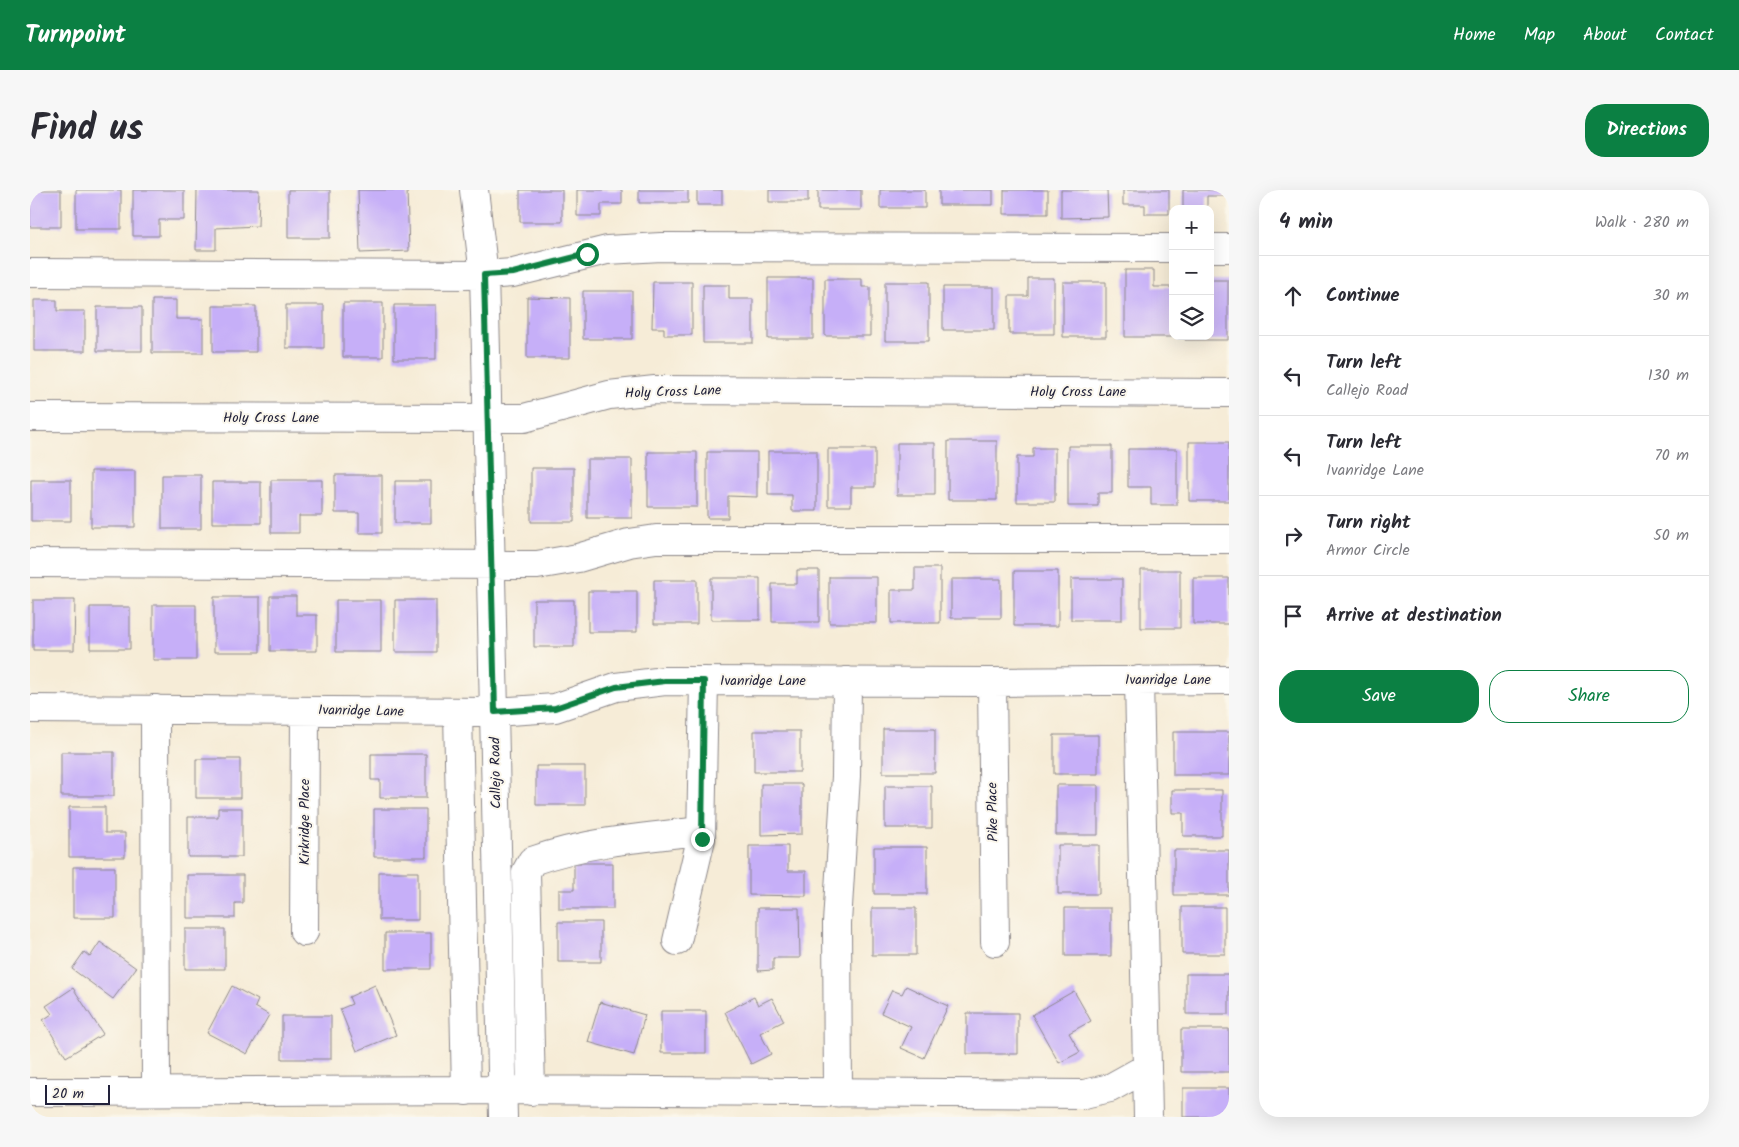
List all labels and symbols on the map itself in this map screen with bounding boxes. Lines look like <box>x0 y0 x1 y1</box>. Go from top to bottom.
route start <box>576 243 599 266</box>
street label: Holy Cross Lane <box>625 379 722 405</box>
street label: Holy Cross Lane <box>1030 381 1127 403</box>
street label: Holy Cross Lane <box>223 407 320 429</box>
street label: Ivanridge Lane <box>1125 669 1212 691</box>
street label: Ivanridge Lane <box>720 670 807 692</box>
street label: Ivanridge Lane <box>318 699 405 723</box>
street label: Callejo Road <box>484 736 508 809</box>
street label: Kirkridge Place <box>294 778 316 865</box>
street label: Pike Place <box>981 781 1005 842</box>
route end <box>691 828 714 851</box>
scale bar <box>45 1082 110 1105</box>

